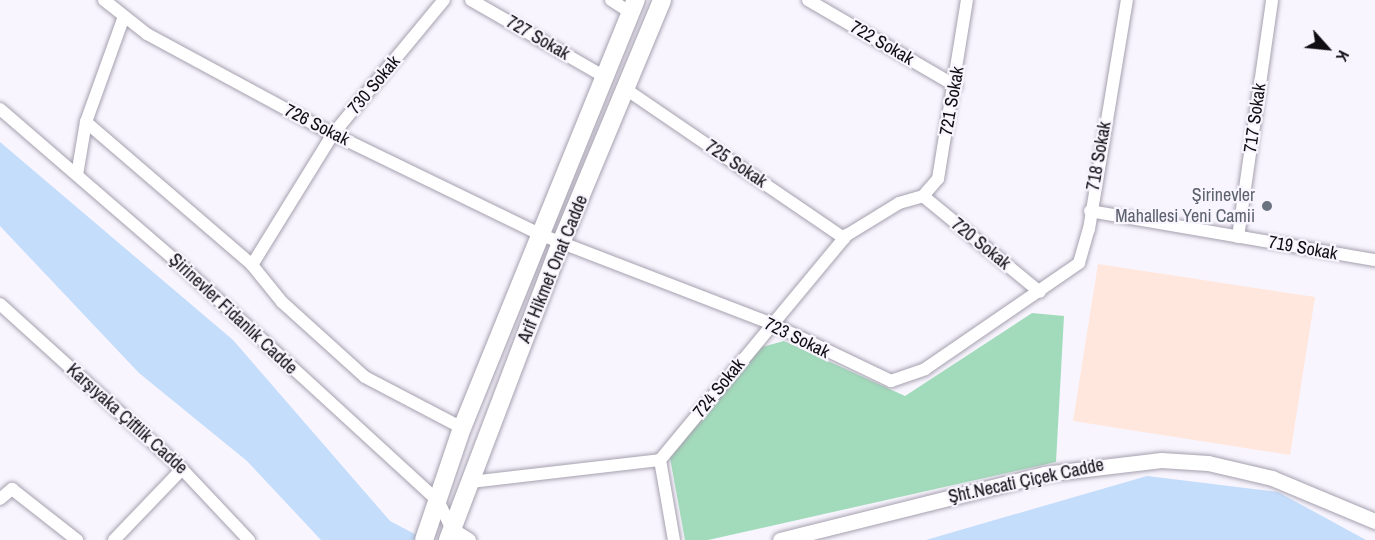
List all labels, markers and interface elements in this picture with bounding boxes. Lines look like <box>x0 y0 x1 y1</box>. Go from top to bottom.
street label: 727 Sokak <box>502 11 574 65</box>
street label: 722 Sokak <box>846 16 918 70</box>
north arrow <box>1297 18 1357 78</box>
text: K <box>1331 47 1355 65</box>
street label: 730 Sokak <box>343 51 405 119</box>
street label: 721 Sokak <box>935 65 969 137</box>
street label: 717 Sokak <box>1239 82 1271 154</box>
street label: 726 Sokak <box>281 100 353 150</box>
street label: 718 Sokak <box>1082 120 1116 192</box>
street label: 725 Sokak <box>701 136 771 192</box>
place label: Şirinevler Mahallesi Yeni Camii <box>1115 185 1255 228</box>
street label: Arif Hikmet Onat Cadde <box>513 192 593 346</box>
marker: Şirinevler Mahallesi Yeni Camii <box>1260 199 1274 213</box>
street label: 720 Sokak <box>947 214 1015 274</box>
street label: 719 Sokak <box>1267 231 1339 265</box>
street label: Şirinevler Fidanlık Cadde <box>164 249 302 379</box>
street label: 723 Sokak <box>761 313 833 363</box>
street label: 724 Sokak <box>689 354 749 422</box>
street label: Karşıyaka Çiftlik Cadde <box>62 359 192 479</box>
street label: Şht.Necati Çiçek Cadde <box>946 454 1106 508</box>

